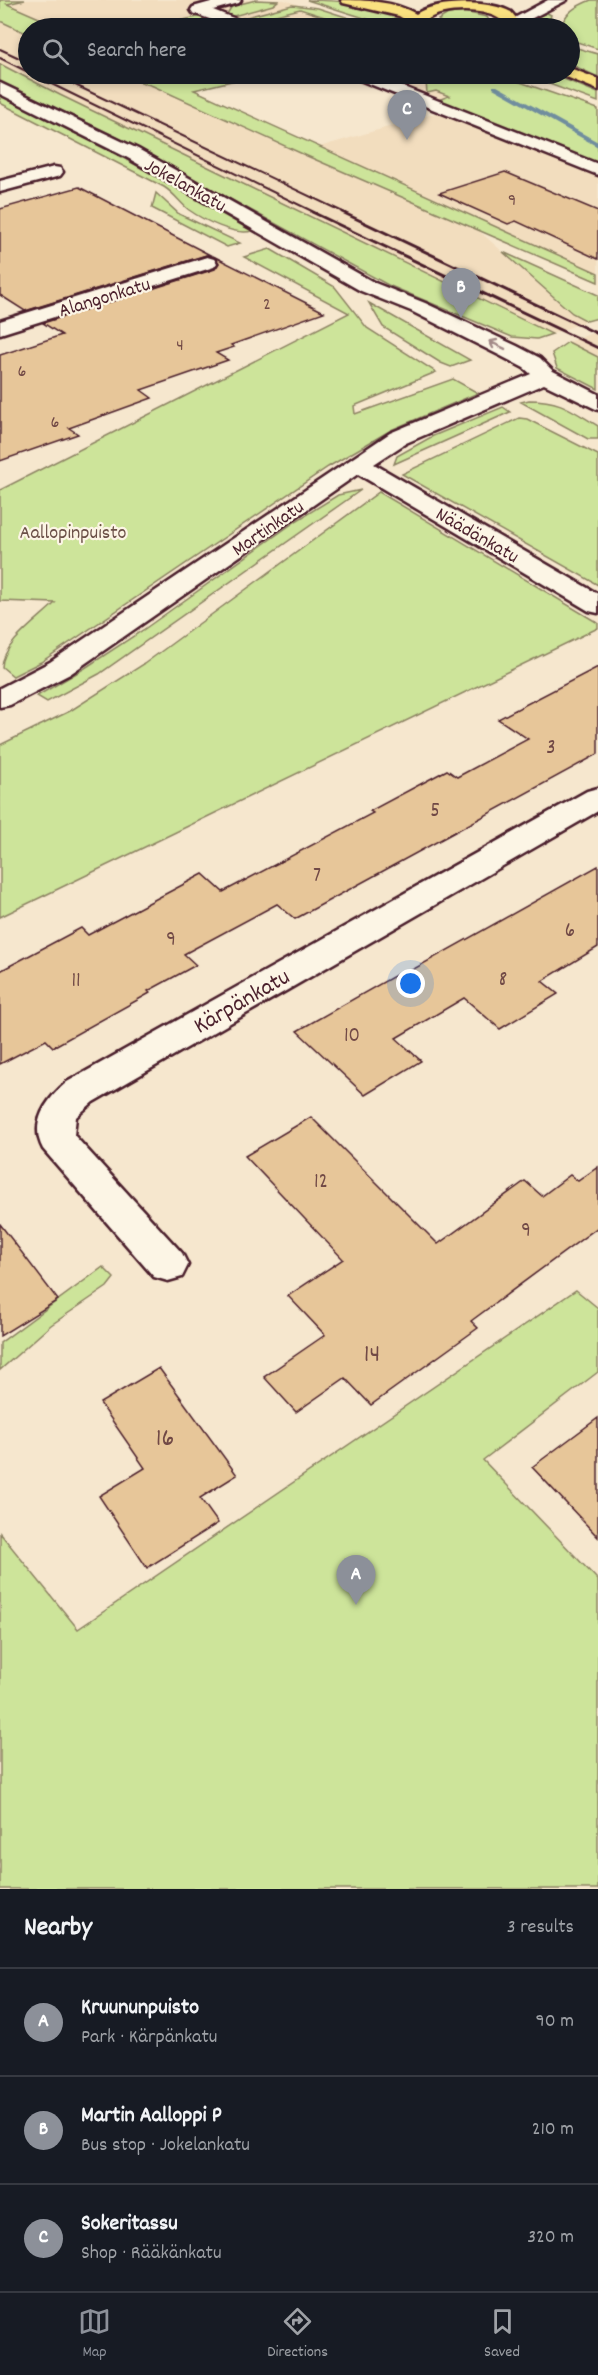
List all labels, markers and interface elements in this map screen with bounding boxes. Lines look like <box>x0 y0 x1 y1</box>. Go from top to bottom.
search box <box>18 18 580 84</box>
icon: search <box>39 35 72 68</box>
text: Search here <box>87 36 186 67</box>
pin: C <box>388 90 426 140</box>
street label: Jokelankatu <box>138 153 231 221</box>
house number: 9 <box>508 189 516 214</box>
pin: B <box>442 268 480 318</box>
street label: Alangonkatu <box>55 272 154 326</box>
house number: 2 <box>263 293 271 318</box>
house number: 4 <box>176 334 184 359</box>
one-way arrow <box>488 338 506 350</box>
house number: 6 <box>18 360 26 385</box>
house number: 6 <box>51 411 59 436</box>
street label: Martinkatu <box>227 494 310 565</box>
street label: Näädänkatu <box>430 501 523 572</box>
park label: Aallopinpuisto <box>19 520 127 548</box>
house number: 3 <box>546 734 556 764</box>
house number: 5 <box>430 797 440 827</box>
house number: 7 <box>313 862 321 892</box>
house number: 6 <box>565 917 575 947</box>
house number: 9 <box>166 926 176 956</box>
street label: Kärpänkatu <box>188 961 297 1044</box>
house number: 8 <box>499 966 507 996</box>
house number: 11 <box>71 967 81 997</box>
your location <box>396 969 425 998</box>
house number: 10 <box>344 1022 360 1052</box>
house number: 12 <box>314 1168 328 1198</box>
house number: 9 <box>521 1217 531 1247</box>
house number: 14 <box>364 1337 380 1374</box>
house number: 16 <box>156 1421 174 1458</box>
pin: A <box>336 1556 376 1605</box>
text: Nearby <box>24 1910 92 1947</box>
text: 3 results <box>507 1914 574 1942</box>
text: Kruununpuisto <box>81 1993 199 2024</box>
text: A <box>38 2008 49 2036</box>
text: 90 m <box>536 2008 574 2036</box>
text: Park · Kärpänkatu <box>81 2024 217 2052</box>
text: Martin Aalloppi P <box>81 2101 222 2132</box>
text: B <box>39 2116 48 2144</box>
text: 210 m <box>532 2116 574 2144</box>
text: Bus stop · Jokelankatu <box>81 2132 250 2160</box>
text: Sokeritassu <box>81 2209 178 2240</box>
text: C <box>39 2224 48 2252</box>
text: 320 m <box>527 2224 574 2252</box>
text: Shop · Rääkänkatu <box>81 2240 222 2268</box>
tab: Map <box>78 2305 111 2364</box>
tab: Directions <box>267 2305 328 2364</box>
tab: Saved <box>484 2305 520 2364</box>

